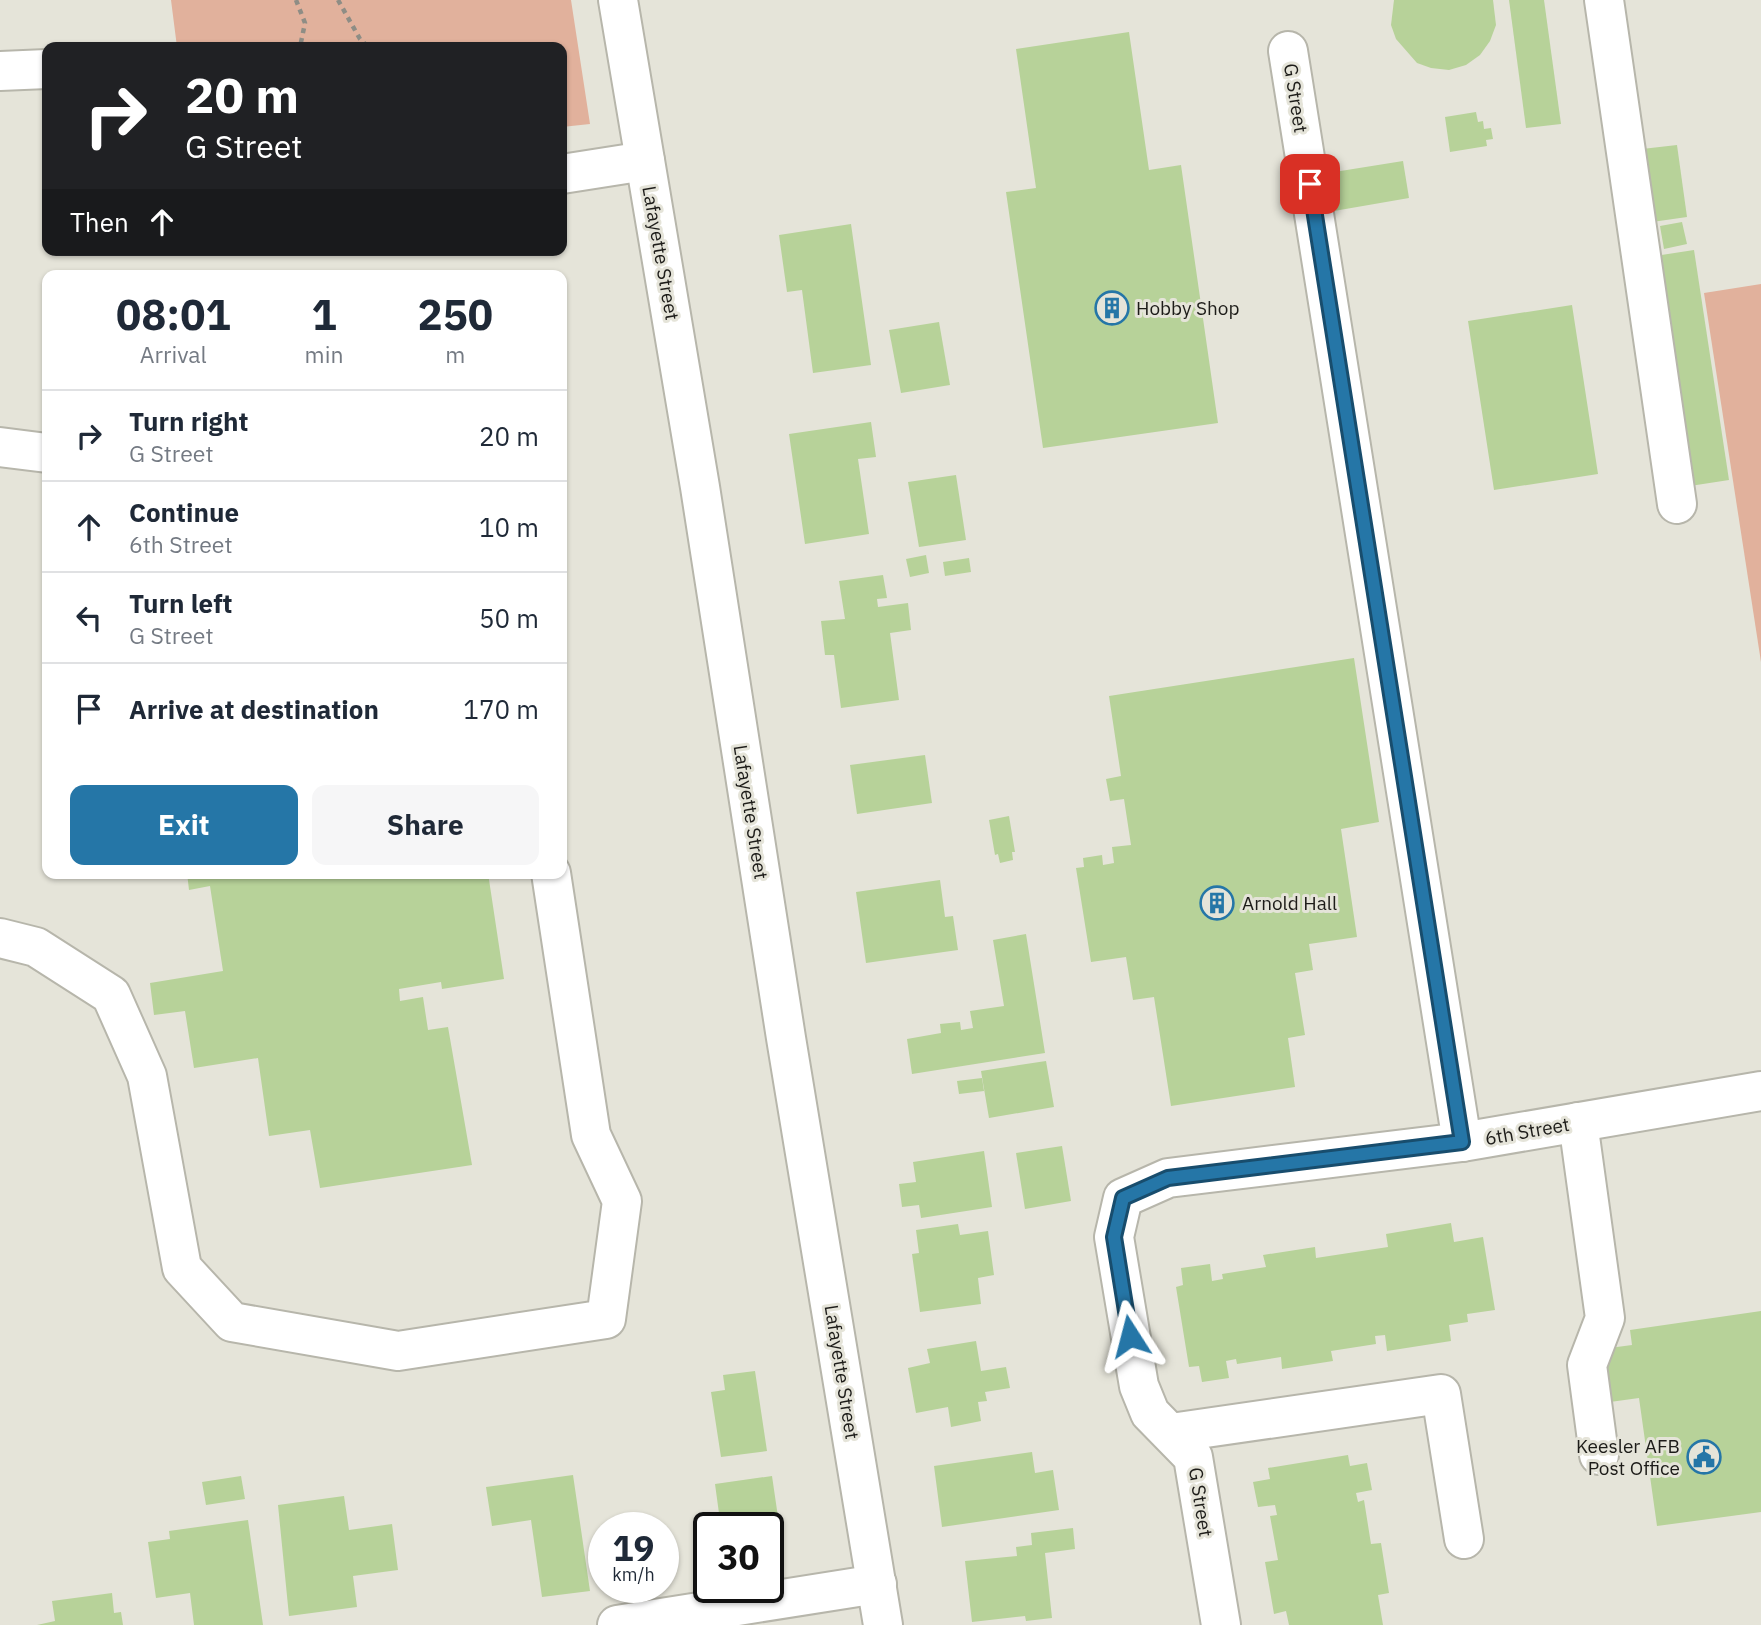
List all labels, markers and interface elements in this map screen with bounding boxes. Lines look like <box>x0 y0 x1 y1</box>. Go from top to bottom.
street label: G Street <box>1279 62 1313 134</box>
text: 20 m <box>185 63 299 126</box>
icon: right <box>70 70 161 161</box>
text: G Street <box>185 125 303 167</box>
pin <box>1280 154 1340 214</box>
icon: arrive <box>1291 165 1329 203</box>
street label: Lafayette Street <box>637 184 685 322</box>
icon: ahead <box>143 203 181 241</box>
text: Then <box>70 205 129 239</box>
text: 08:01 <box>116 287 231 342</box>
text: 1 <box>311 287 337 342</box>
text: 250 <box>417 287 493 342</box>
building icon: Hobby Shop <box>1093 289 1131 327</box>
place label: Hobby Shop <box>1136 296 1239 320</box>
text: Arrival <box>140 339 207 369</box>
text: min <box>305 339 343 369</box>
text: m <box>445 339 465 369</box>
text: Turn right <box>129 404 248 438</box>
icon: right <box>70 417 108 455</box>
text: 20 m <box>479 419 539 453</box>
text: G Street <box>129 438 214 468</box>
text: Continue <box>129 495 239 529</box>
icon: ahead <box>70 508 108 546</box>
text: 10 m <box>479 510 539 544</box>
text: 6th Street <box>129 529 232 559</box>
text: Turn left <box>129 586 232 620</box>
icon: left <box>70 599 108 637</box>
text: 50 m <box>479 601 539 635</box>
text: G Street <box>129 620 214 650</box>
icon: arrive <box>70 690 108 728</box>
text: Arrive at destination <box>129 692 379 726</box>
text: 170 m <box>463 692 539 726</box>
street label: Lafayette Street <box>729 743 773 881</box>
button: Exit <box>70 785 298 865</box>
button: Share <box>312 785 539 865</box>
building icon: Arnold Hall <box>1198 884 1236 922</box>
place label: Arnold Hall <box>1242 891 1337 915</box>
street label: 6th Street <box>1483 1112 1571 1150</box>
position arrow <box>1093 1299 1167 1373</box>
street label: Lafayette Street <box>820 1303 864 1441</box>
place label: Keesler AFB Post Office <box>1576 1434 1680 1480</box>
public building icon: Keesler AFB Post Office <box>1685 1438 1723 1476</box>
street label: G Street <box>1184 1466 1218 1538</box>
speed limit sign: 30 <box>693 1512 784 1603</box>
text: 19 <box>612 1525 655 1571</box>
text: km/h <box>612 1563 655 1586</box>

